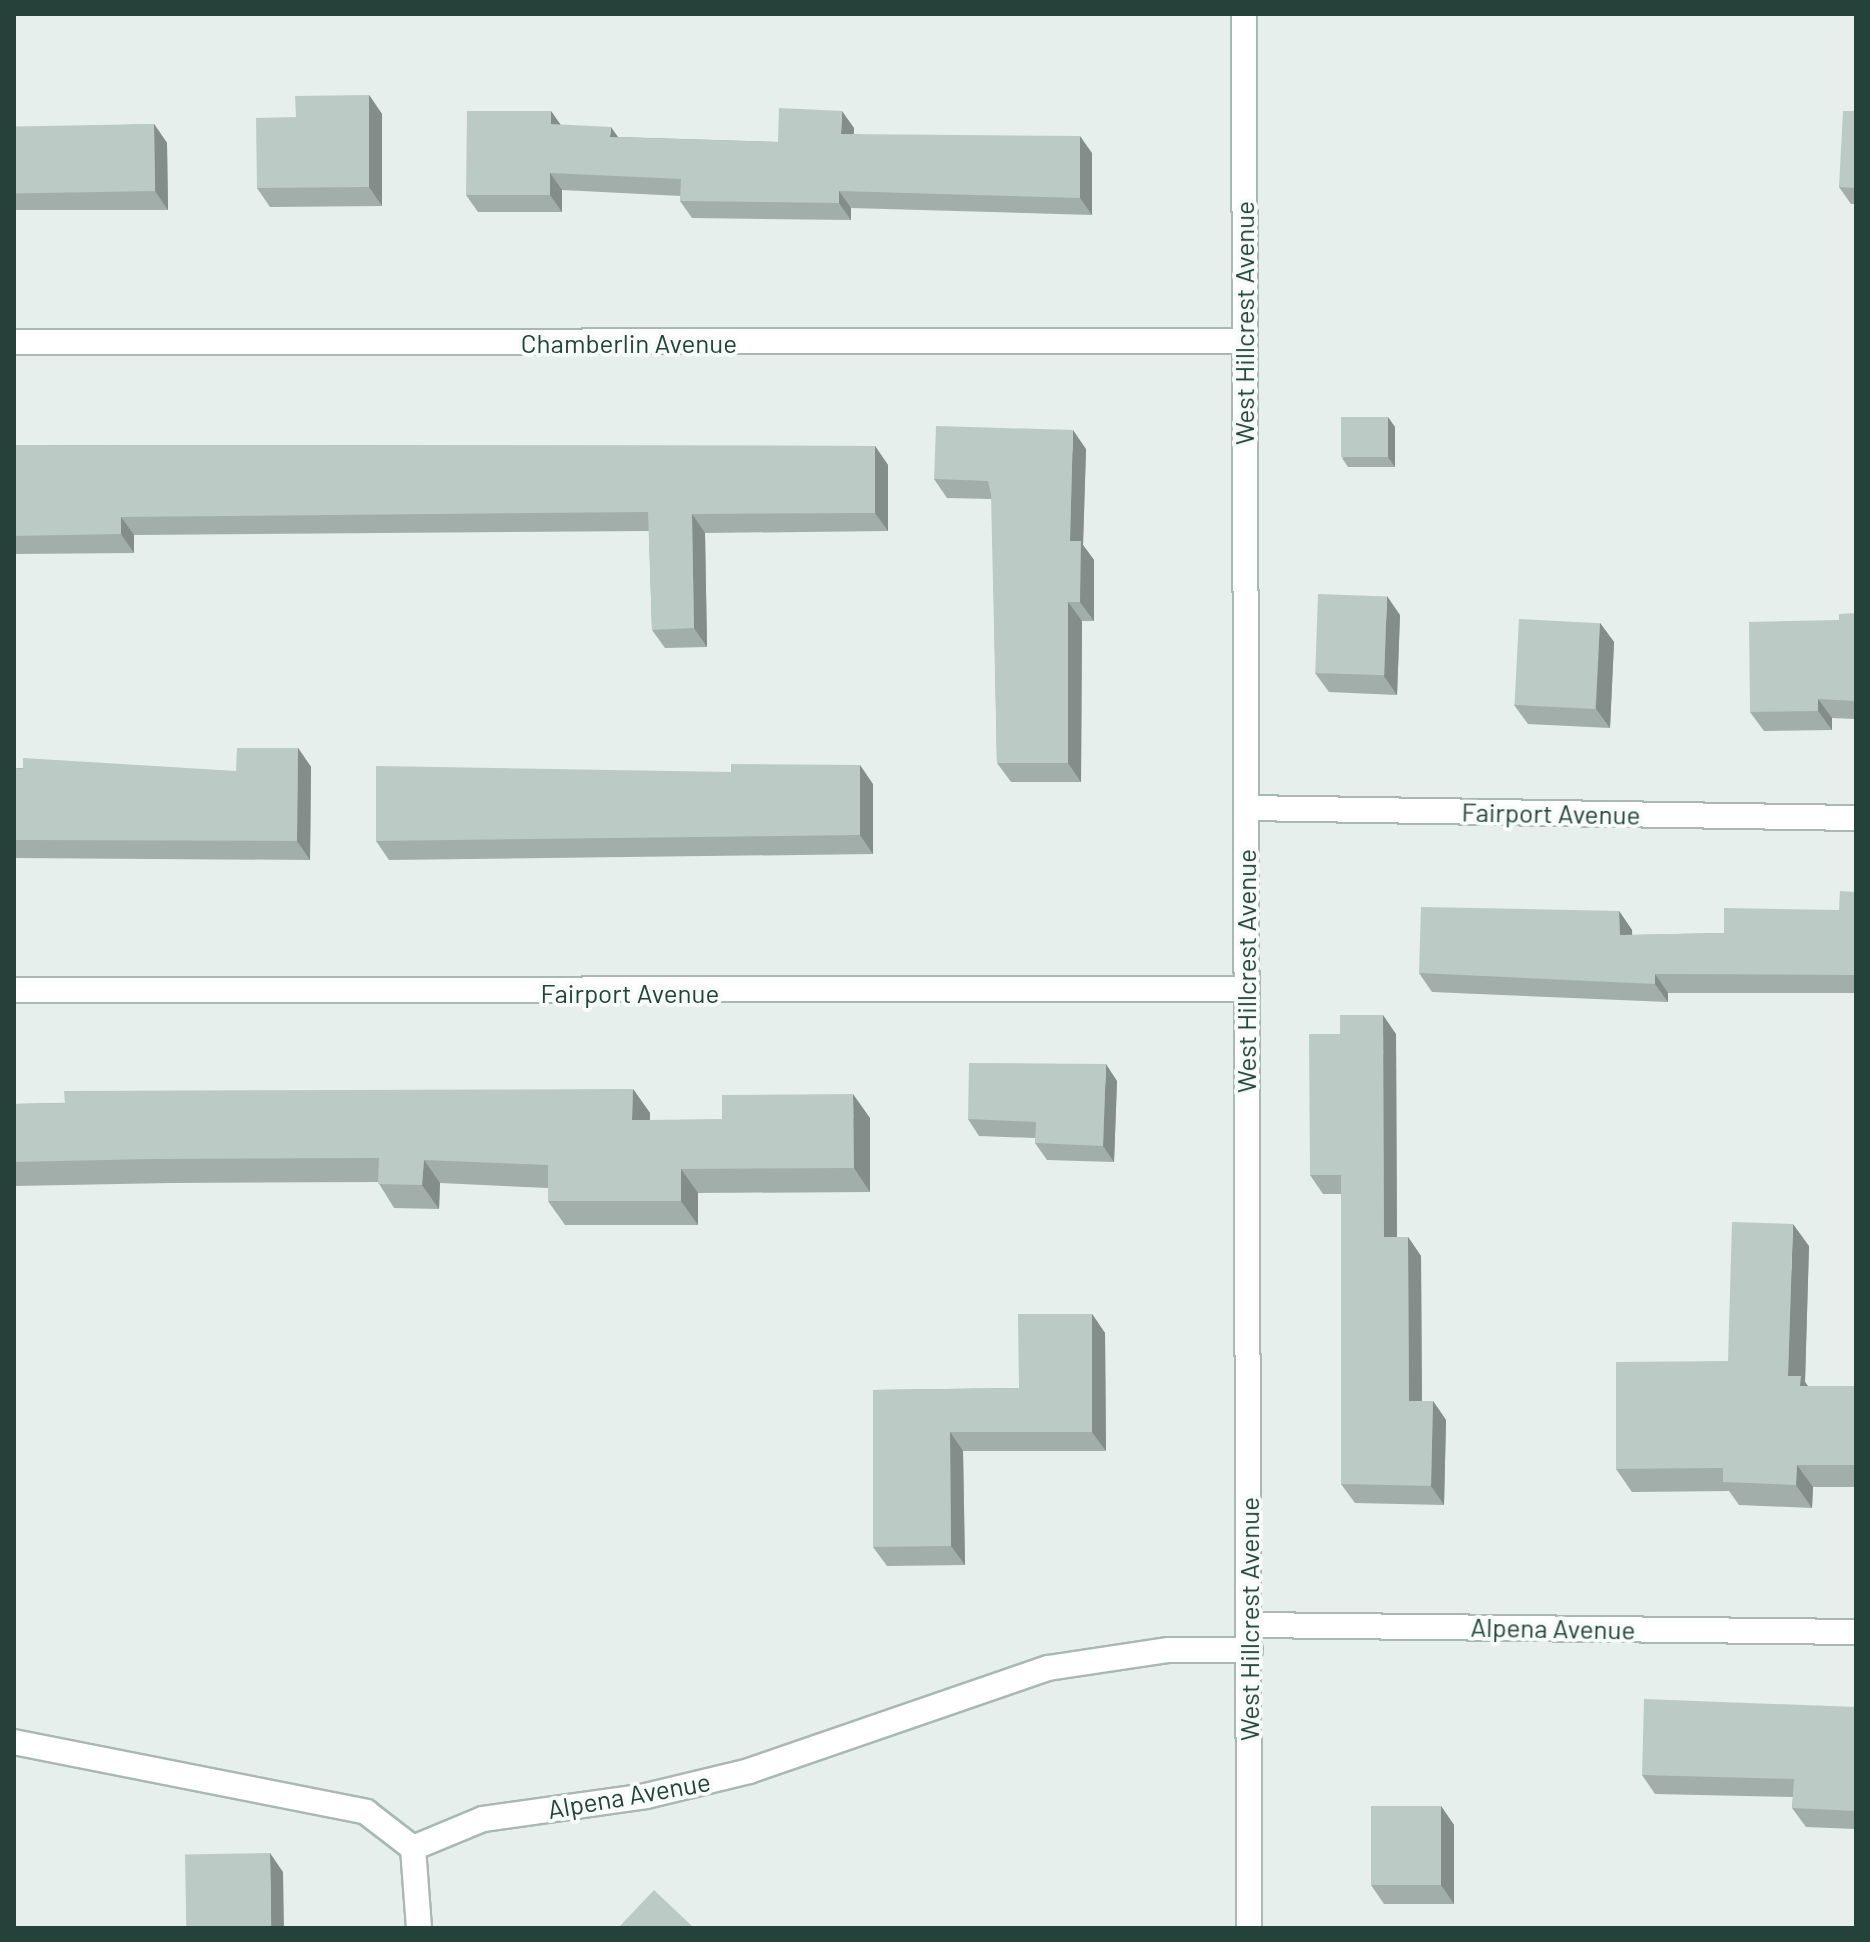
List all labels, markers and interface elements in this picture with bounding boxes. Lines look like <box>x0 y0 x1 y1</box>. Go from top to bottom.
street label: West Hillcrest Avenue <box>1228 201 1260 445</box>
street label: Chamberlin Avenue <box>521 327 737 359</box>
street label: Fairport Avenue <box>1461 796 1641 830</box>
street label: West Hillcrest Avenue <box>1230 849 1262 1093</box>
street label: Fairport Avenue <box>541 977 719 1009</box>
street label: West Hillcrest Avenue <box>1233 1497 1265 1741</box>
street label: Alpena Avenue <box>1470 1611 1636 1645</box>
street label: Alpena Avenue <box>545 1765 713 1825</box>

